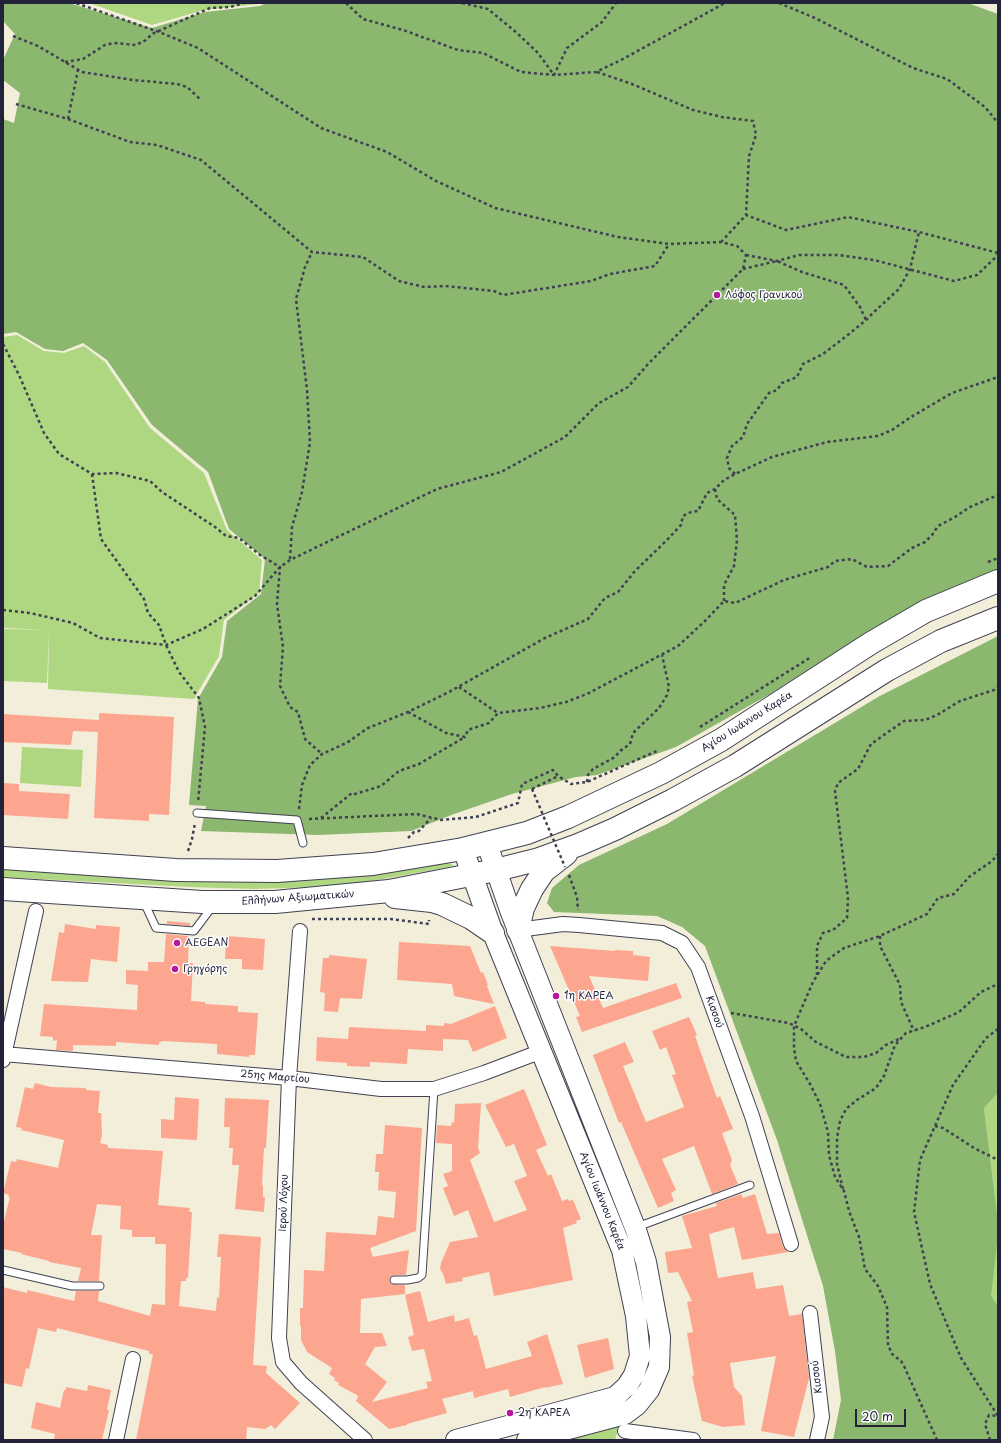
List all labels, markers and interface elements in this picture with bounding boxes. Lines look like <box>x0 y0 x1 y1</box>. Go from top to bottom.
place label: Λόφος Γρανικού <box>725 289 802 301</box>
marker: Λόφος Γρανικού <box>712 290 722 300</box>
street label: Αγίου Ιωάννου Καρέα <box>699 689 795 755</box>
street label: Ελλήνων Αξιωματικών <box>241 888 355 908</box>
place label: AEGEAN <box>185 937 228 949</box>
marker: AEGEAN <box>172 938 182 948</box>
place label: Γρηγόρης <box>183 963 227 975</box>
marker: Γρηγόρης <box>170 964 180 974</box>
place label: 1η ΚΑΡΕΑ <box>564 990 614 1002</box>
marker: 1η ΚΑΡΕΑ <box>551 991 561 1001</box>
street label: Κισσού <box>703 994 725 1030</box>
street label: 25ης Μαρτίου <box>240 1068 310 1086</box>
street label: Αγίου Ιωάννου Καρέα <box>577 1150 627 1252</box>
street label: Ιερού Λόχου <box>277 1174 291 1232</box>
street label: Κισσού <box>809 1360 825 1394</box>
scale bar <box>857 1401 908 1427</box>
place label: 2η ΚΑΡΕΑ <box>518 1407 570 1419</box>
text: 20 m <box>862 1407 893 1425</box>
marker: 2η ΚΑΡΕΑ <box>505 1408 515 1418</box>

